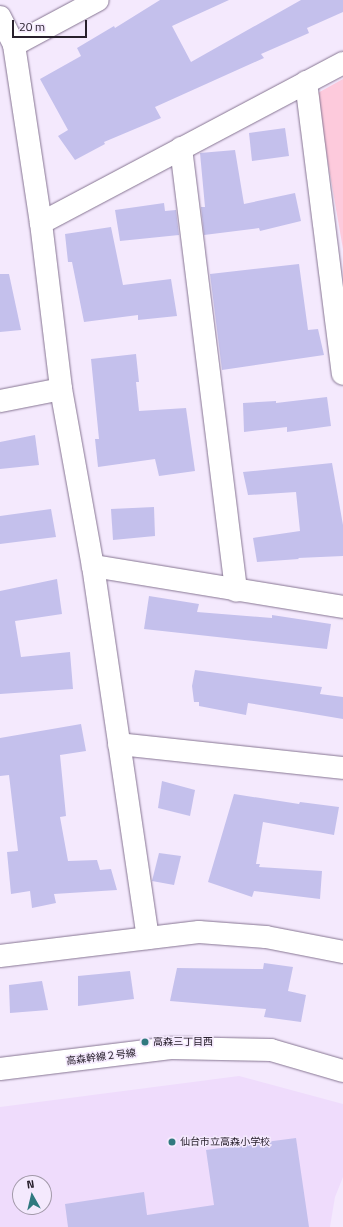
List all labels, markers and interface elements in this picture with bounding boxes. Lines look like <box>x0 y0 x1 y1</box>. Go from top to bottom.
scale bar <box>14 12 89 38</box>
text: 20 m <box>19 17 45 36</box>
place label: 高森三丁目西 <box>153 1036 213 1048</box>
marker: 高森三丁目西 <box>140 1037 150 1047</box>
street label: 高森幹線２号線 <box>66 1047 136 1067</box>
place label: 仙台市立高森小学校 <box>180 1136 270 1148</box>
marker: 仙台市立高森小学校 <box>167 1137 177 1147</box>
north arrow <box>12 1175 52 1215</box>
text: N <box>26 1176 35 1193</box>

